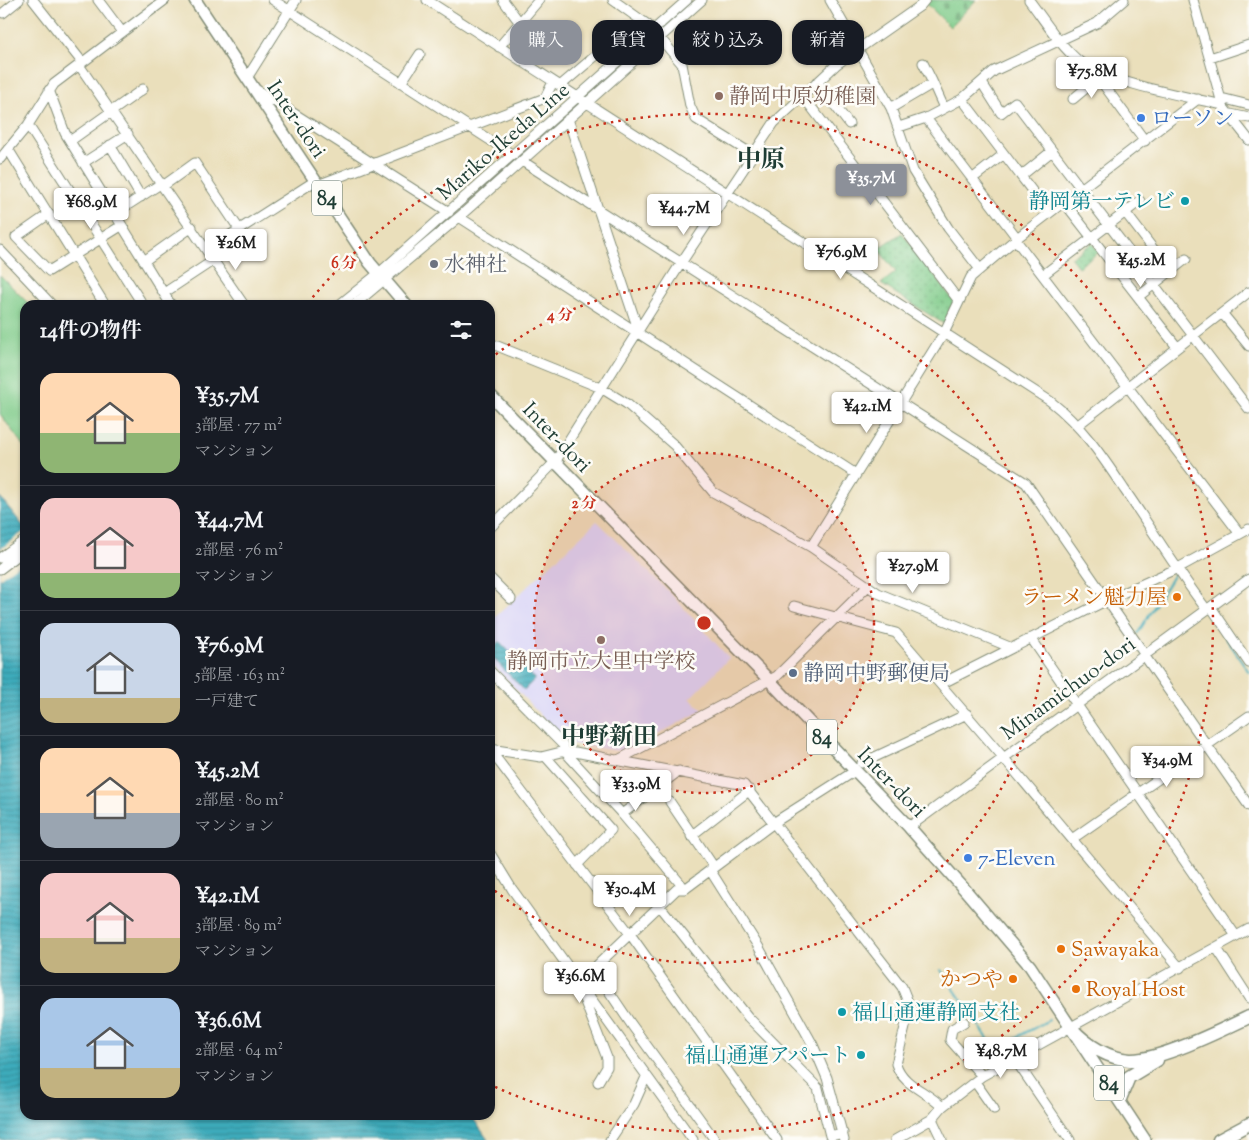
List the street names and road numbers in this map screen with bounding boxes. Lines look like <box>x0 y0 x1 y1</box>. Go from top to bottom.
street label: Inter-dori <box>258 75 332 165</box>
street label: Mariko-Ikeda Line <box>431 76 577 209</box>
road number: 84 <box>312 180 342 216</box>
street label: Inter-dori <box>514 396 597 481</box>
street label: Minamichuo-dori <box>996 631 1143 749</box>
road number: 84 <box>807 720 837 754</box>
street label: Inter-dori <box>849 741 932 826</box>
road number: 84 <box>1094 1066 1124 1100</box>

